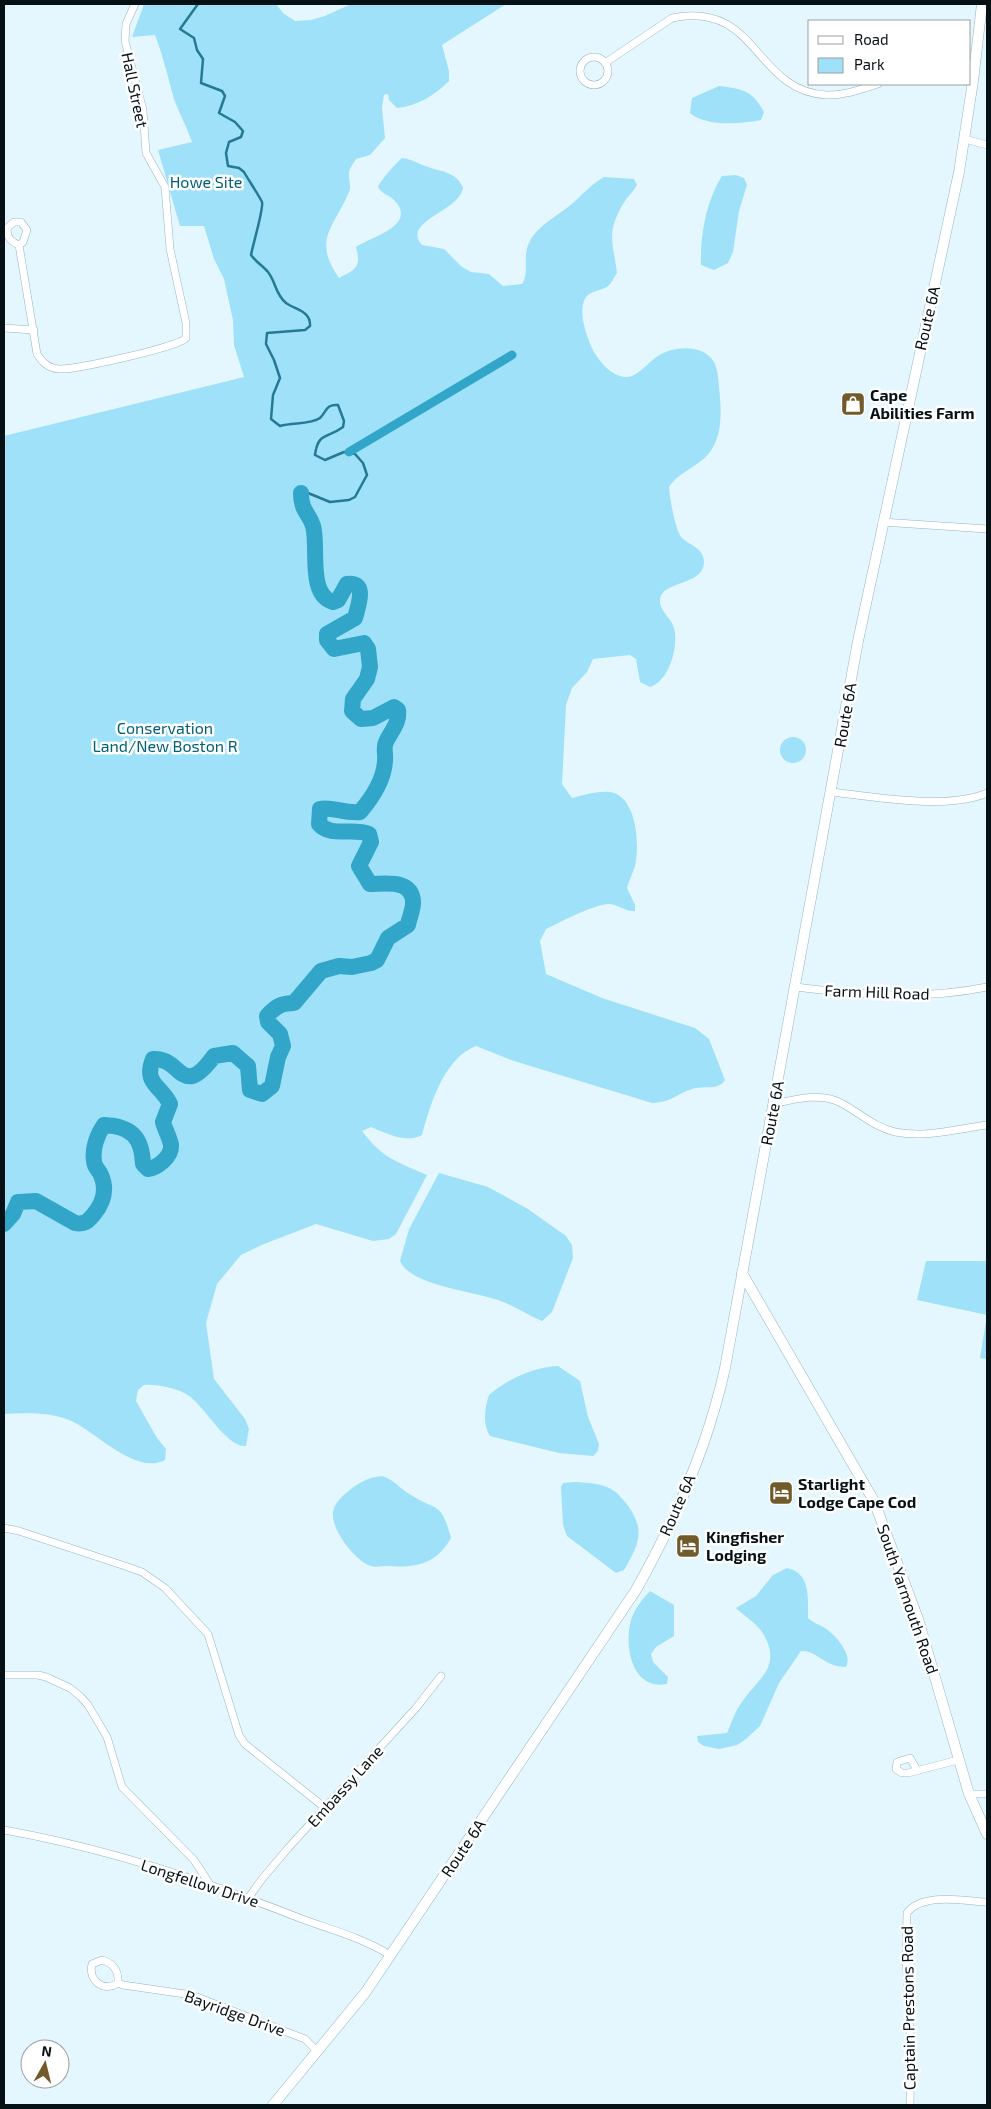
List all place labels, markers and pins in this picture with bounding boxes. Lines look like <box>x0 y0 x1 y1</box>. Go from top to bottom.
place label: Cape Abilities Farm <box>870 385 975 422</box>
shop icon: Cape Abilities Farm <box>840 391 866 417</box>
place label: Starlight Lodge Cape Cod <box>798 1474 916 1511</box>
hotel icon: Starlight Lodge Cape Cod <box>768 1480 794 1506</box>
place label: Kingfisher Lodging <box>706 1527 784 1564</box>
hotel icon: Kingfisher Lodging <box>675 1533 701 1559</box>

